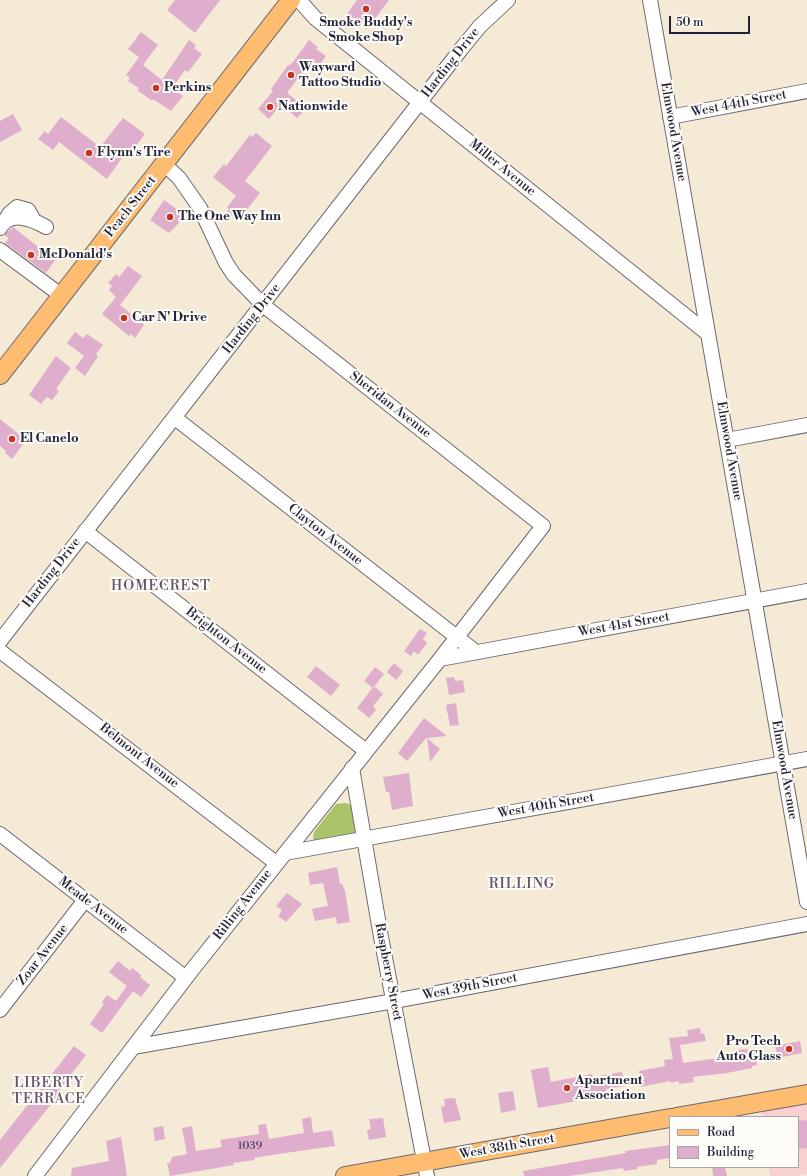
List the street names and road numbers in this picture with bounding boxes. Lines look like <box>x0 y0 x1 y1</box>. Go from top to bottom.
street label: Harding Drive <box>419 25 483 101</box>
street label: Elmwood Avenue <box>657 81 689 183</box>
street label: West 44th Street <box>690 87 788 121</box>
street label: Miller Avenue <box>466 136 538 200</box>
street label: Peach Street <box>102 173 160 241</box>
street label: Harding Drive <box>220 281 284 357</box>
street label: Sheridan Avenue <box>346 368 434 442</box>
street label: Elmwood Avenue <box>713 400 745 502</box>
street label: Clayton Avenue <box>285 501 365 569</box>
street label: Harding Drive <box>20 535 84 611</box>
street label: Brighton Avenue <box>182 604 270 678</box>
street label: West 41st Street <box>577 609 671 641</box>
street label: Elmwood Avenue <box>768 719 800 821</box>
street label: Belmont Avenue <box>96 720 182 792</box>
street label: West 40th Street <box>497 790 595 822</box>
street label: Rilling Avenue <box>211 867 275 943</box>
street label: Meade Avenue <box>55 874 131 938</box>
street label: Zoar Avenue <box>14 921 72 989</box>
street label: Raspberry Street <box>371 922 405 1022</box>
street label: West 39th Street <box>421 970 519 1004</box>
street label: West 38th Street <box>458 1131 556 1163</box>

